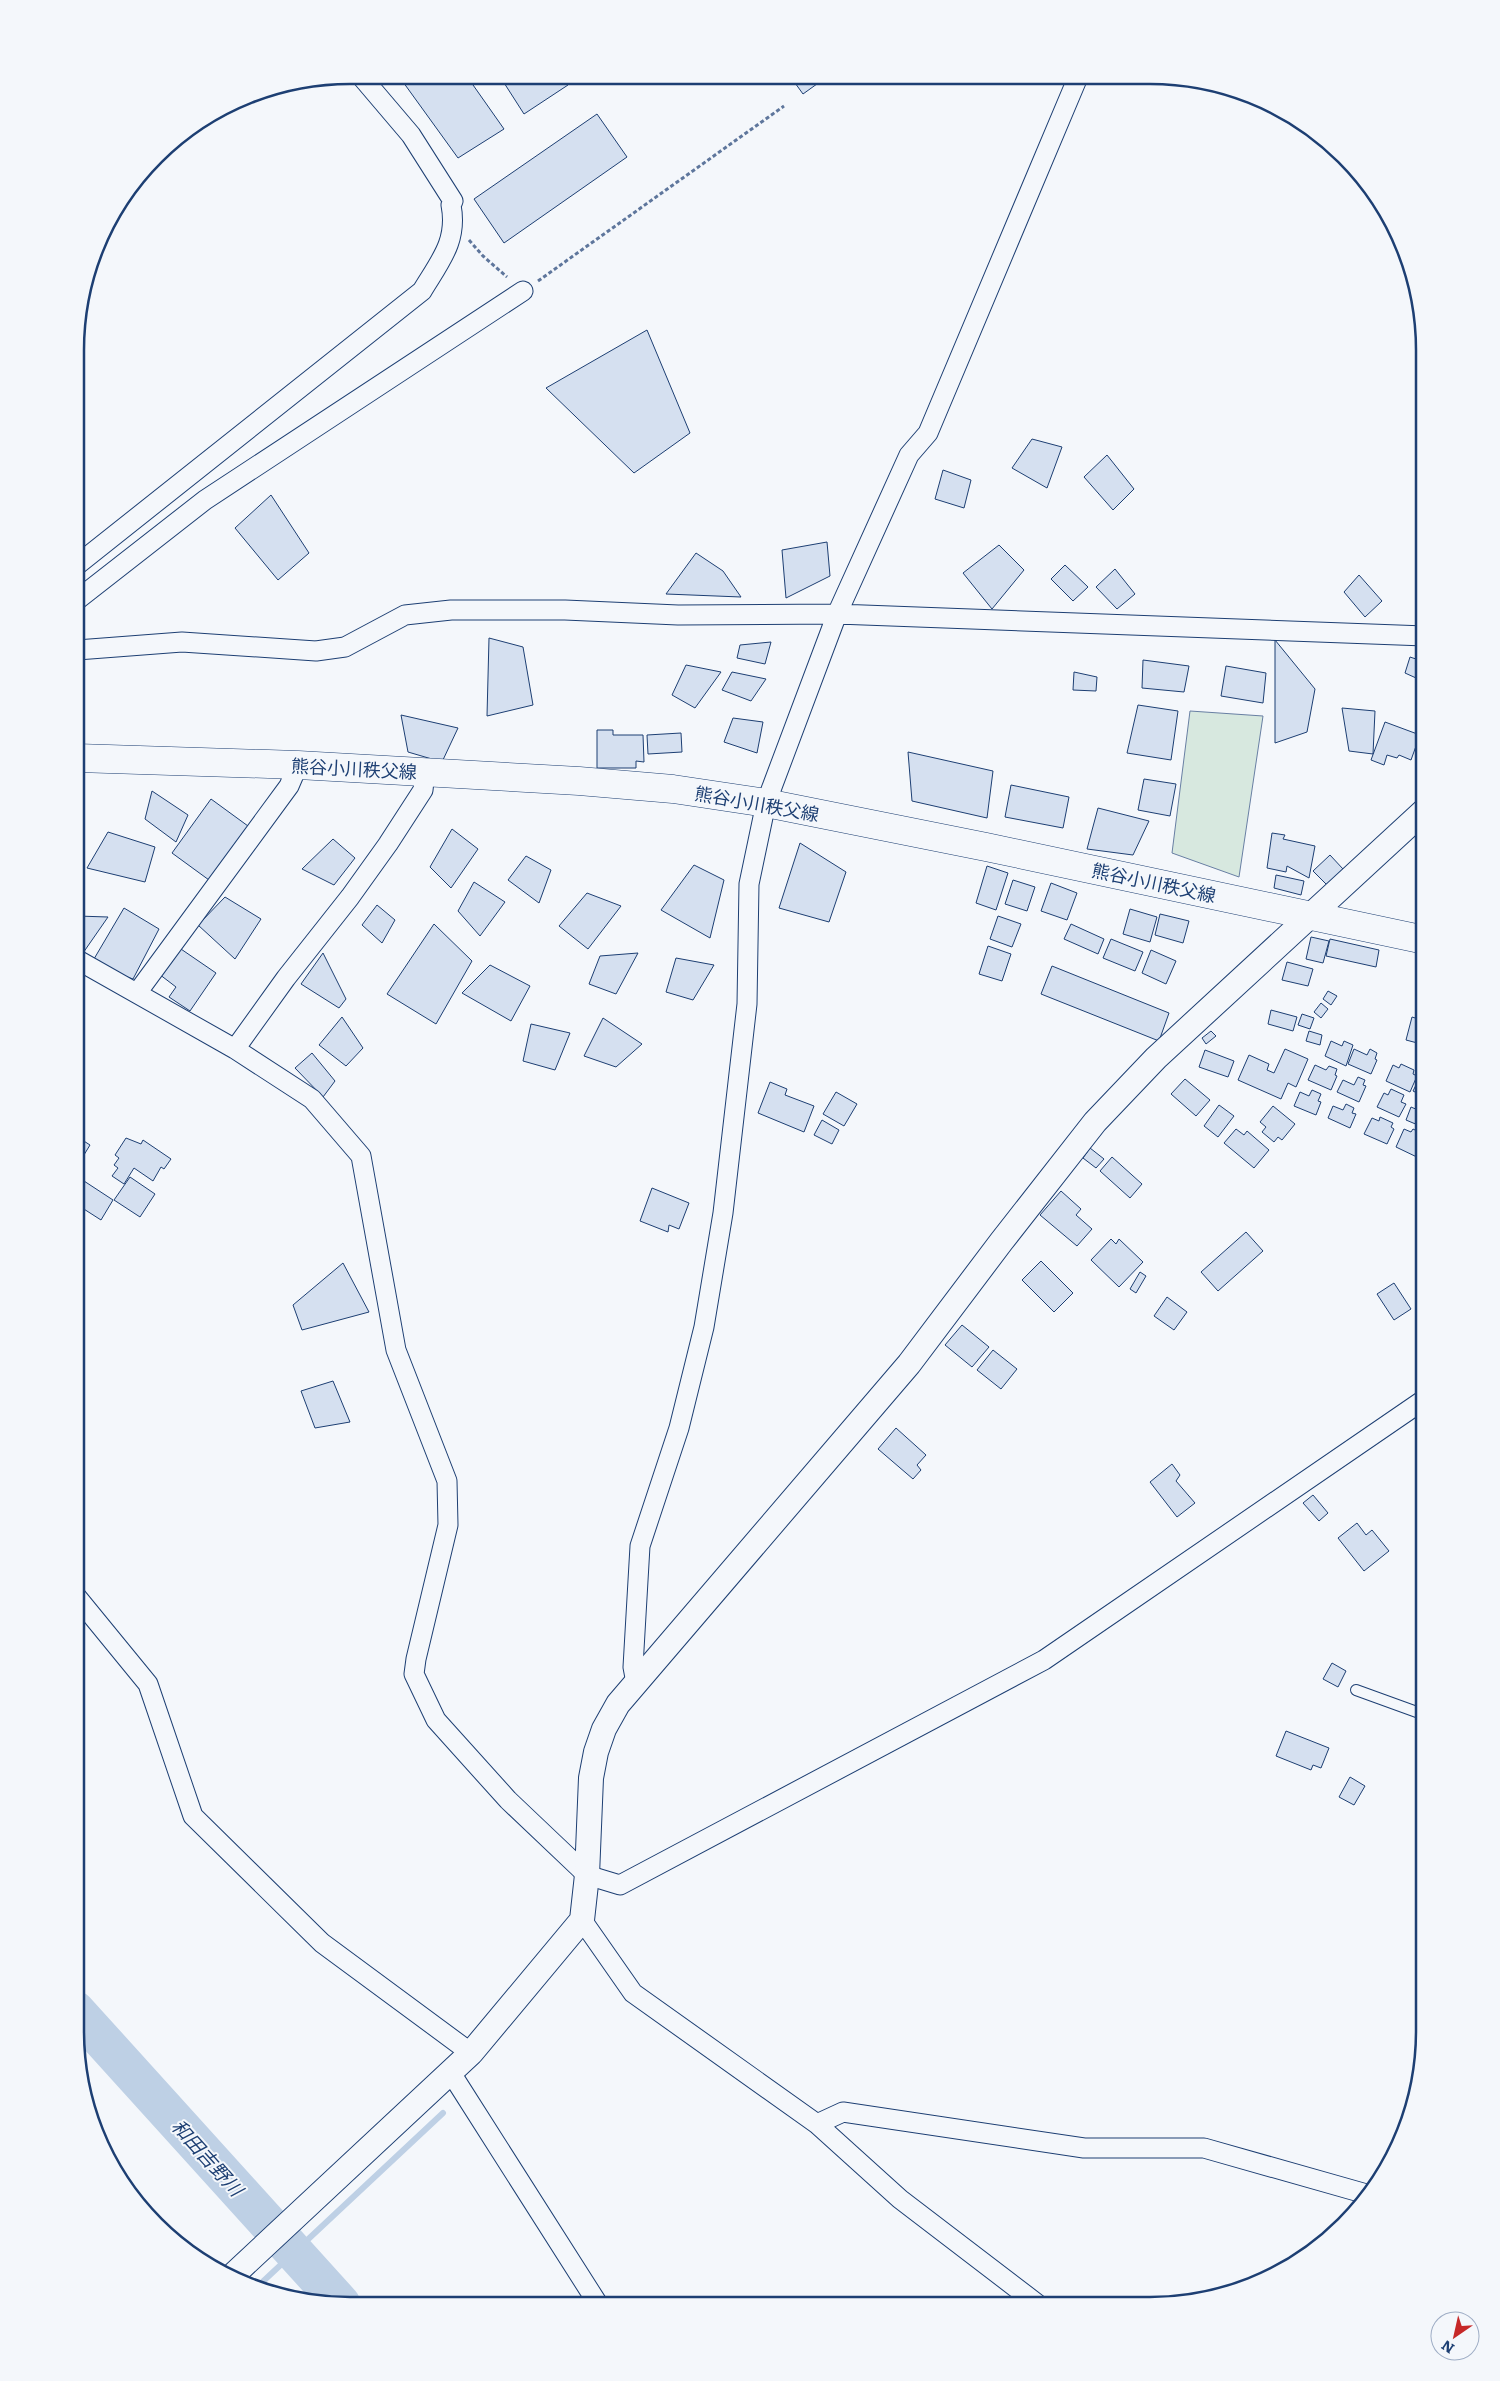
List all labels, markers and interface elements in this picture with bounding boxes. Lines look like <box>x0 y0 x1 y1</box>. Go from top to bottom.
street label: 熊谷小川秩父線 <box>290 751 418 785</box>
street label: 熊谷小川秩父線 <box>693 779 821 827</box>
street label: 熊谷小川秩父線 <box>1090 856 1218 908</box>
water label: 和田吉野川 <box>166 2112 252 2203</box>
north arrow <box>1430 2311 1480 2361</box>
text: N <box>1437 2336 1458 2359</box>

